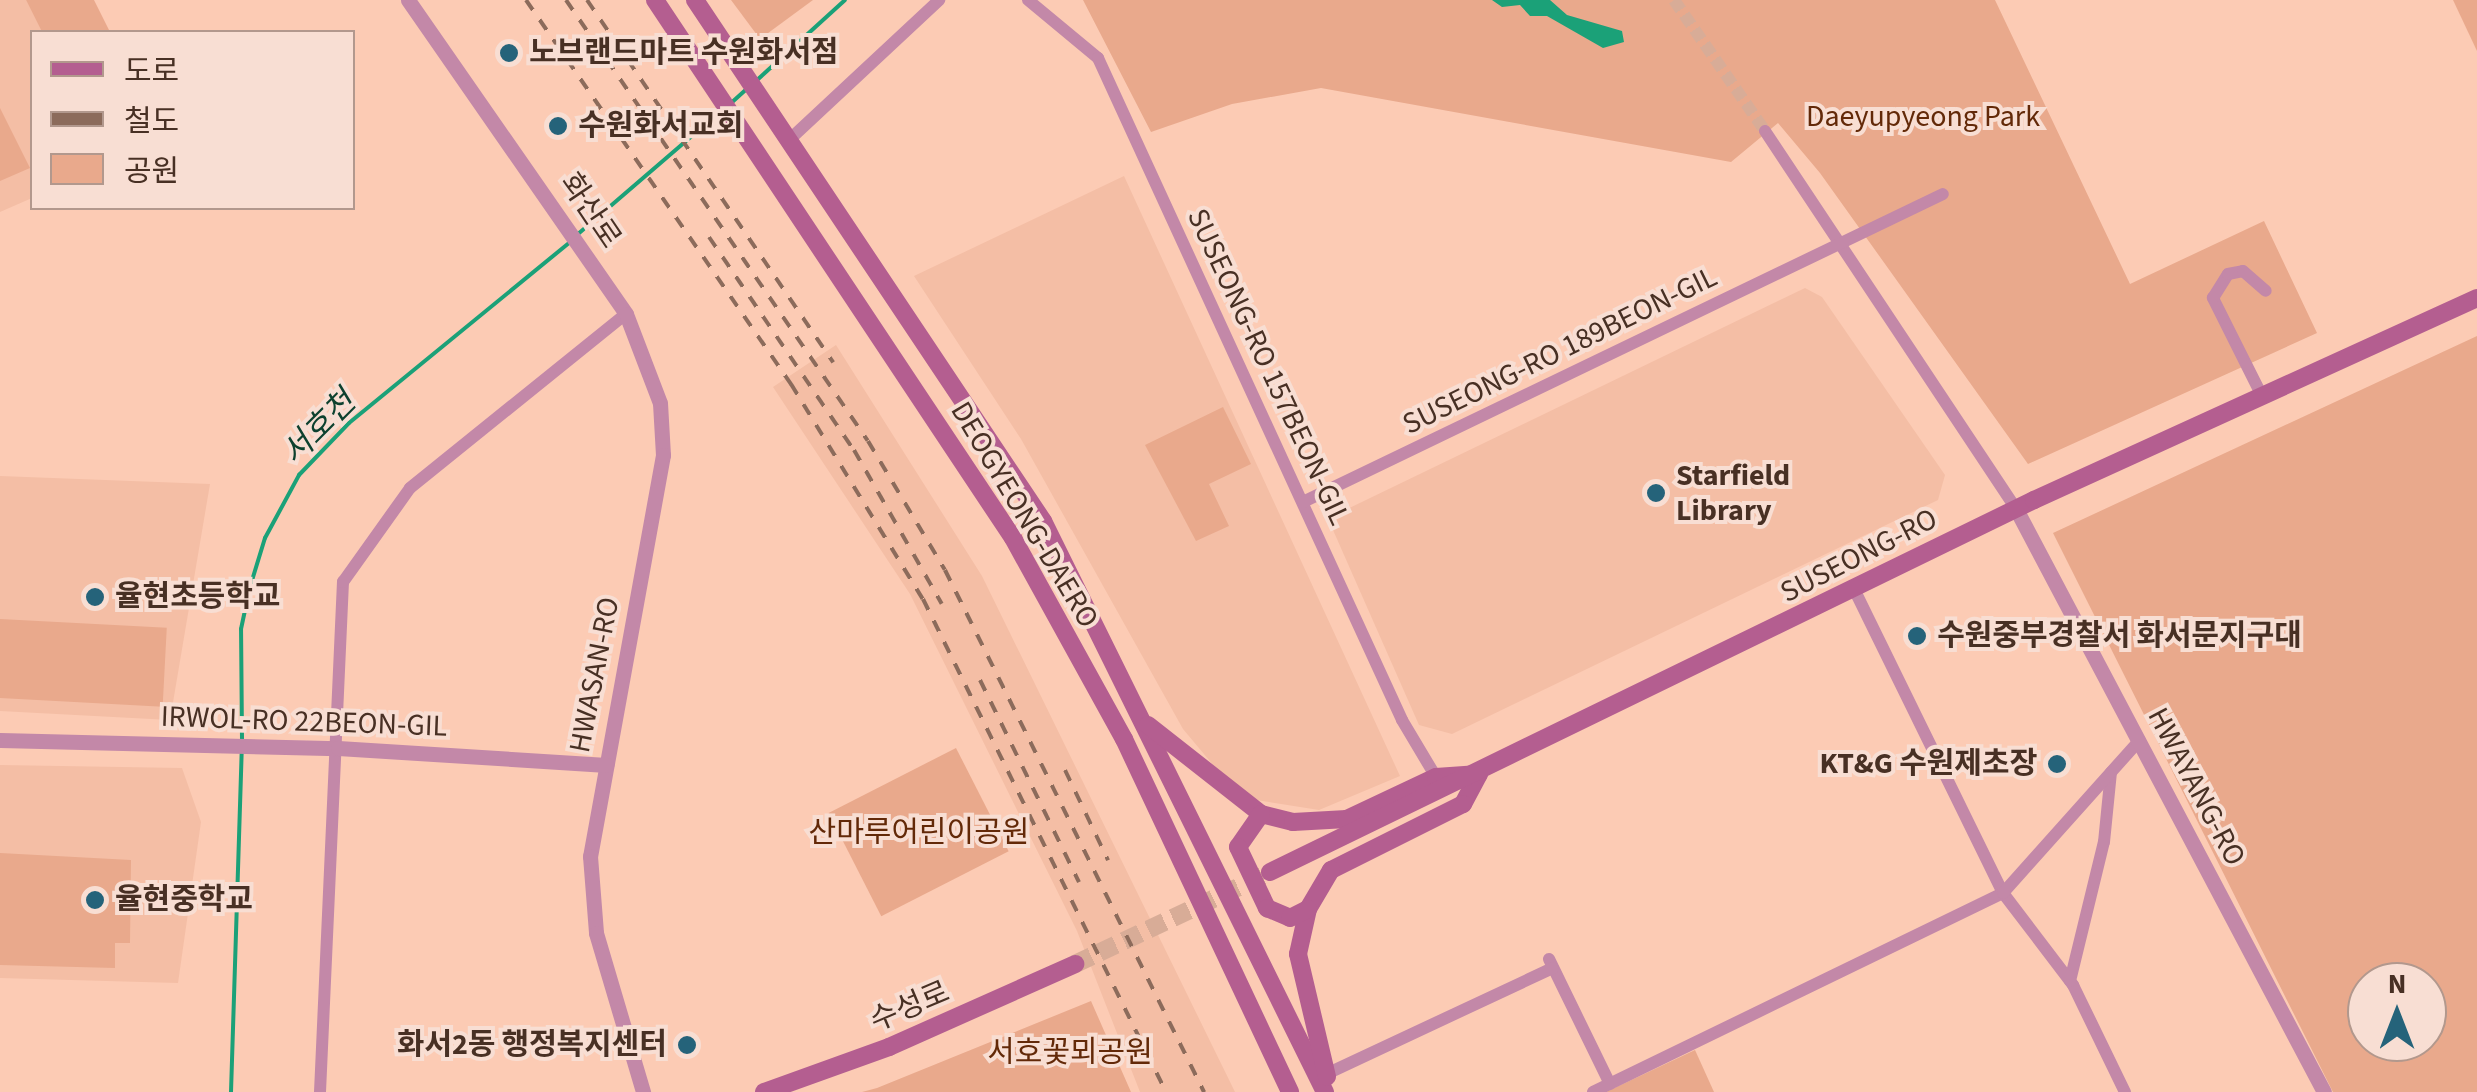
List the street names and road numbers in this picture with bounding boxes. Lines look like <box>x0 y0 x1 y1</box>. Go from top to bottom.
street label: 화산로 <box>552 167 628 255</box>
street label: SUSEONG-RO 157BEON-GIL <box>1179 203 1357 531</box>
street label: SUSEONG-RO 189BEON-GIL <box>1397 259 1723 443</box>
street label: DEOGYEONG-DAERO <box>942 396 1106 634</box>
street label: SUSEONG-RO <box>1775 501 1943 611</box>
street label: HWASAN-RO <box>562 594 628 756</box>
street label: IRWOL-RO 22BEON-GIL <box>160 699 448 745</box>
street label: HWAYANG-RO <box>2139 702 2253 872</box>
street label: 수성로 <box>865 974 955 1040</box>

